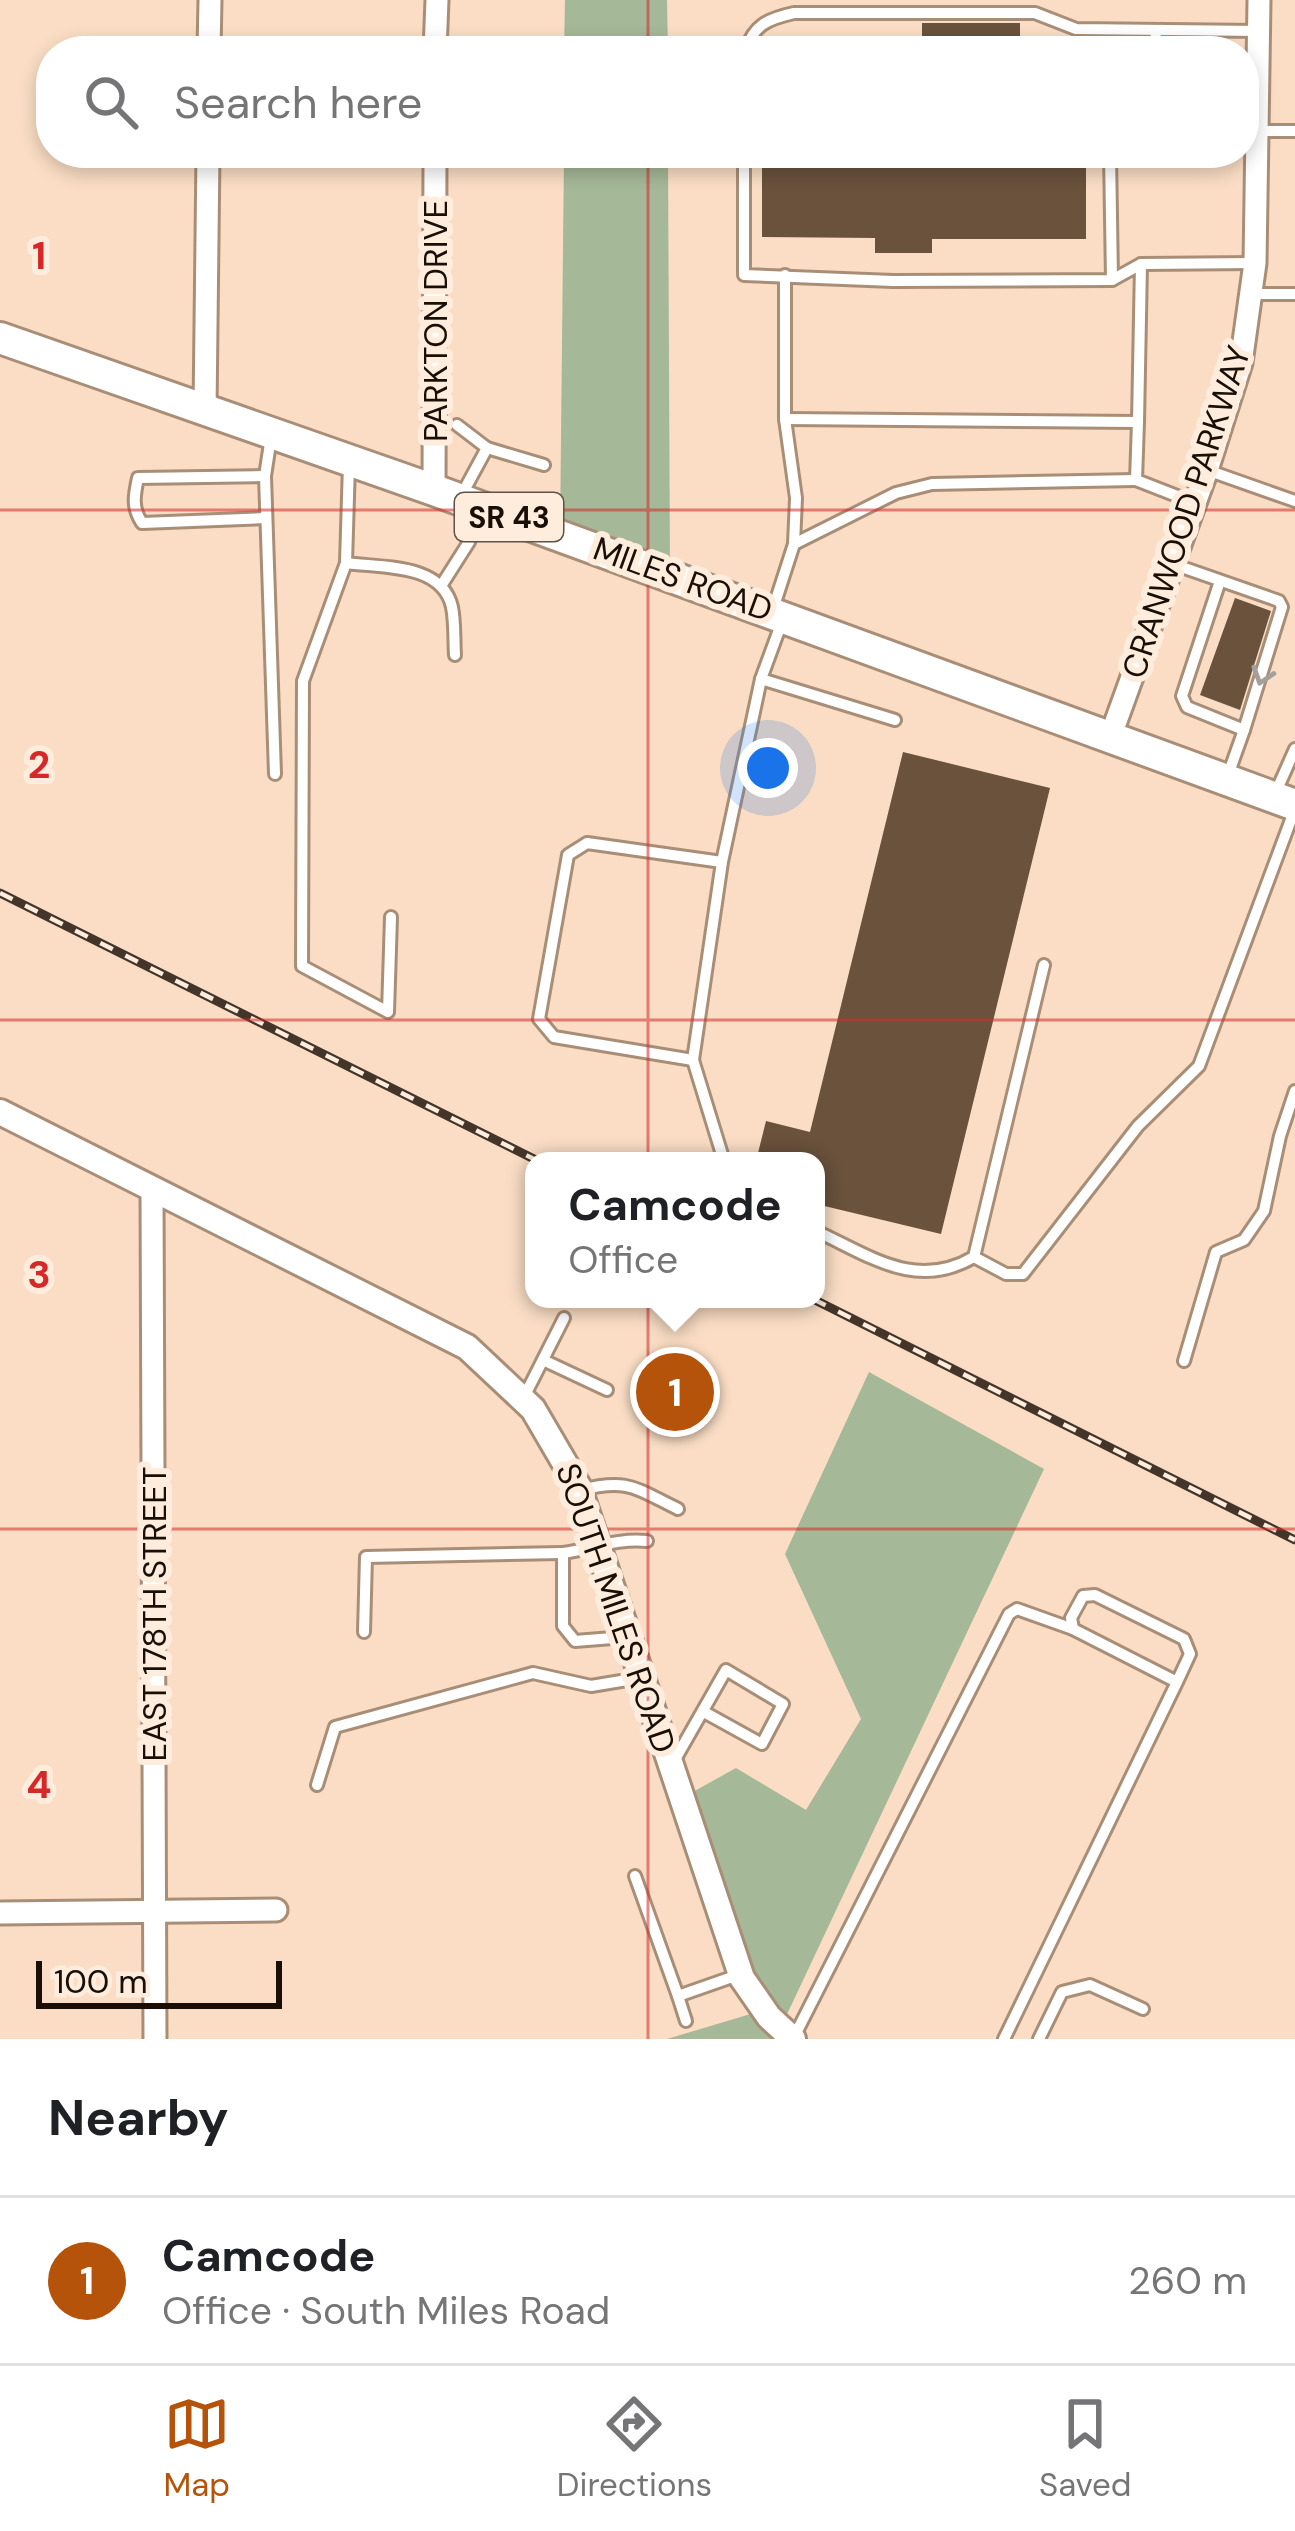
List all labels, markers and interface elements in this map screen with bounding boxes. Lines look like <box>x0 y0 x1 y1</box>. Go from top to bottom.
search box <box>36 36 1259 168</box>
icon: search <box>78 69 144 135</box>
text: Search here <box>174 73 422 132</box>
street label: PARKTON DRIVE <box>414 200 457 442</box>
text: 1 <box>32 230 46 281</box>
street label: CRANWOOD PARKWAY <box>1112 340 1260 684</box>
road number: SR 43 <box>455 493 563 541</box>
street label: MILES ROAD <box>588 527 778 631</box>
one-way arrow <box>1251 665 1276 686</box>
your location <box>738 738 798 798</box>
text: 2 <box>28 739 50 790</box>
popup <box>525 1152 825 1308</box>
text: Camcode <box>568 1175 782 1234</box>
text: Office <box>568 1234 678 1285</box>
text: 3 <box>27 1249 51 1300</box>
pin: 1 <box>636 1347 714 1437</box>
street label: SOUTH MILES ROAD <box>546 1457 686 1759</box>
street label: EAST 178TH STREET <box>133 1467 176 1762</box>
text: 4 <box>26 1759 52 1810</box>
scale bar <box>36 1955 282 2008</box>
text: 100 m <box>54 1960 148 2003</box>
text: Nearby <box>48 2084 229 2151</box>
text: Camcode <box>162 2226 375 2285</box>
text: 1 <box>80 2255 94 2306</box>
text: 260 m <box>1128 2255 1247 2306</box>
text: Office · South Miles Road <box>162 2285 610 2336</box>
tab: Map <box>163 2391 230 2506</box>
tab: Directions <box>557 2391 712 2506</box>
tab: Saved <box>1039 2391 1132 2506</box>

